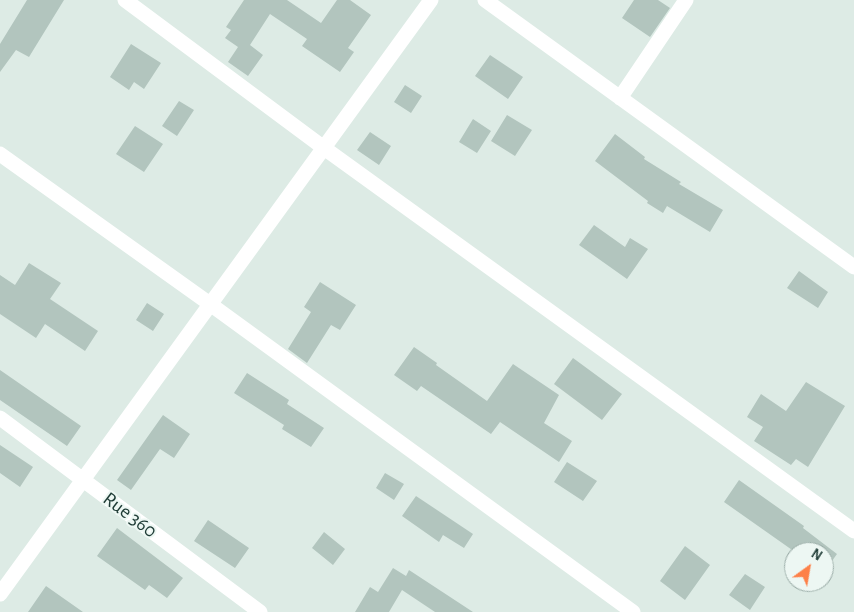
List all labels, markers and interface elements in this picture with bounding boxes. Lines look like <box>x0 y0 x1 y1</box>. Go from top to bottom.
street label: Rue 360 <box>98 487 162 543</box>
north arrow <box>784 542 834 592</box>
text: N <box>809 547 824 564</box>

